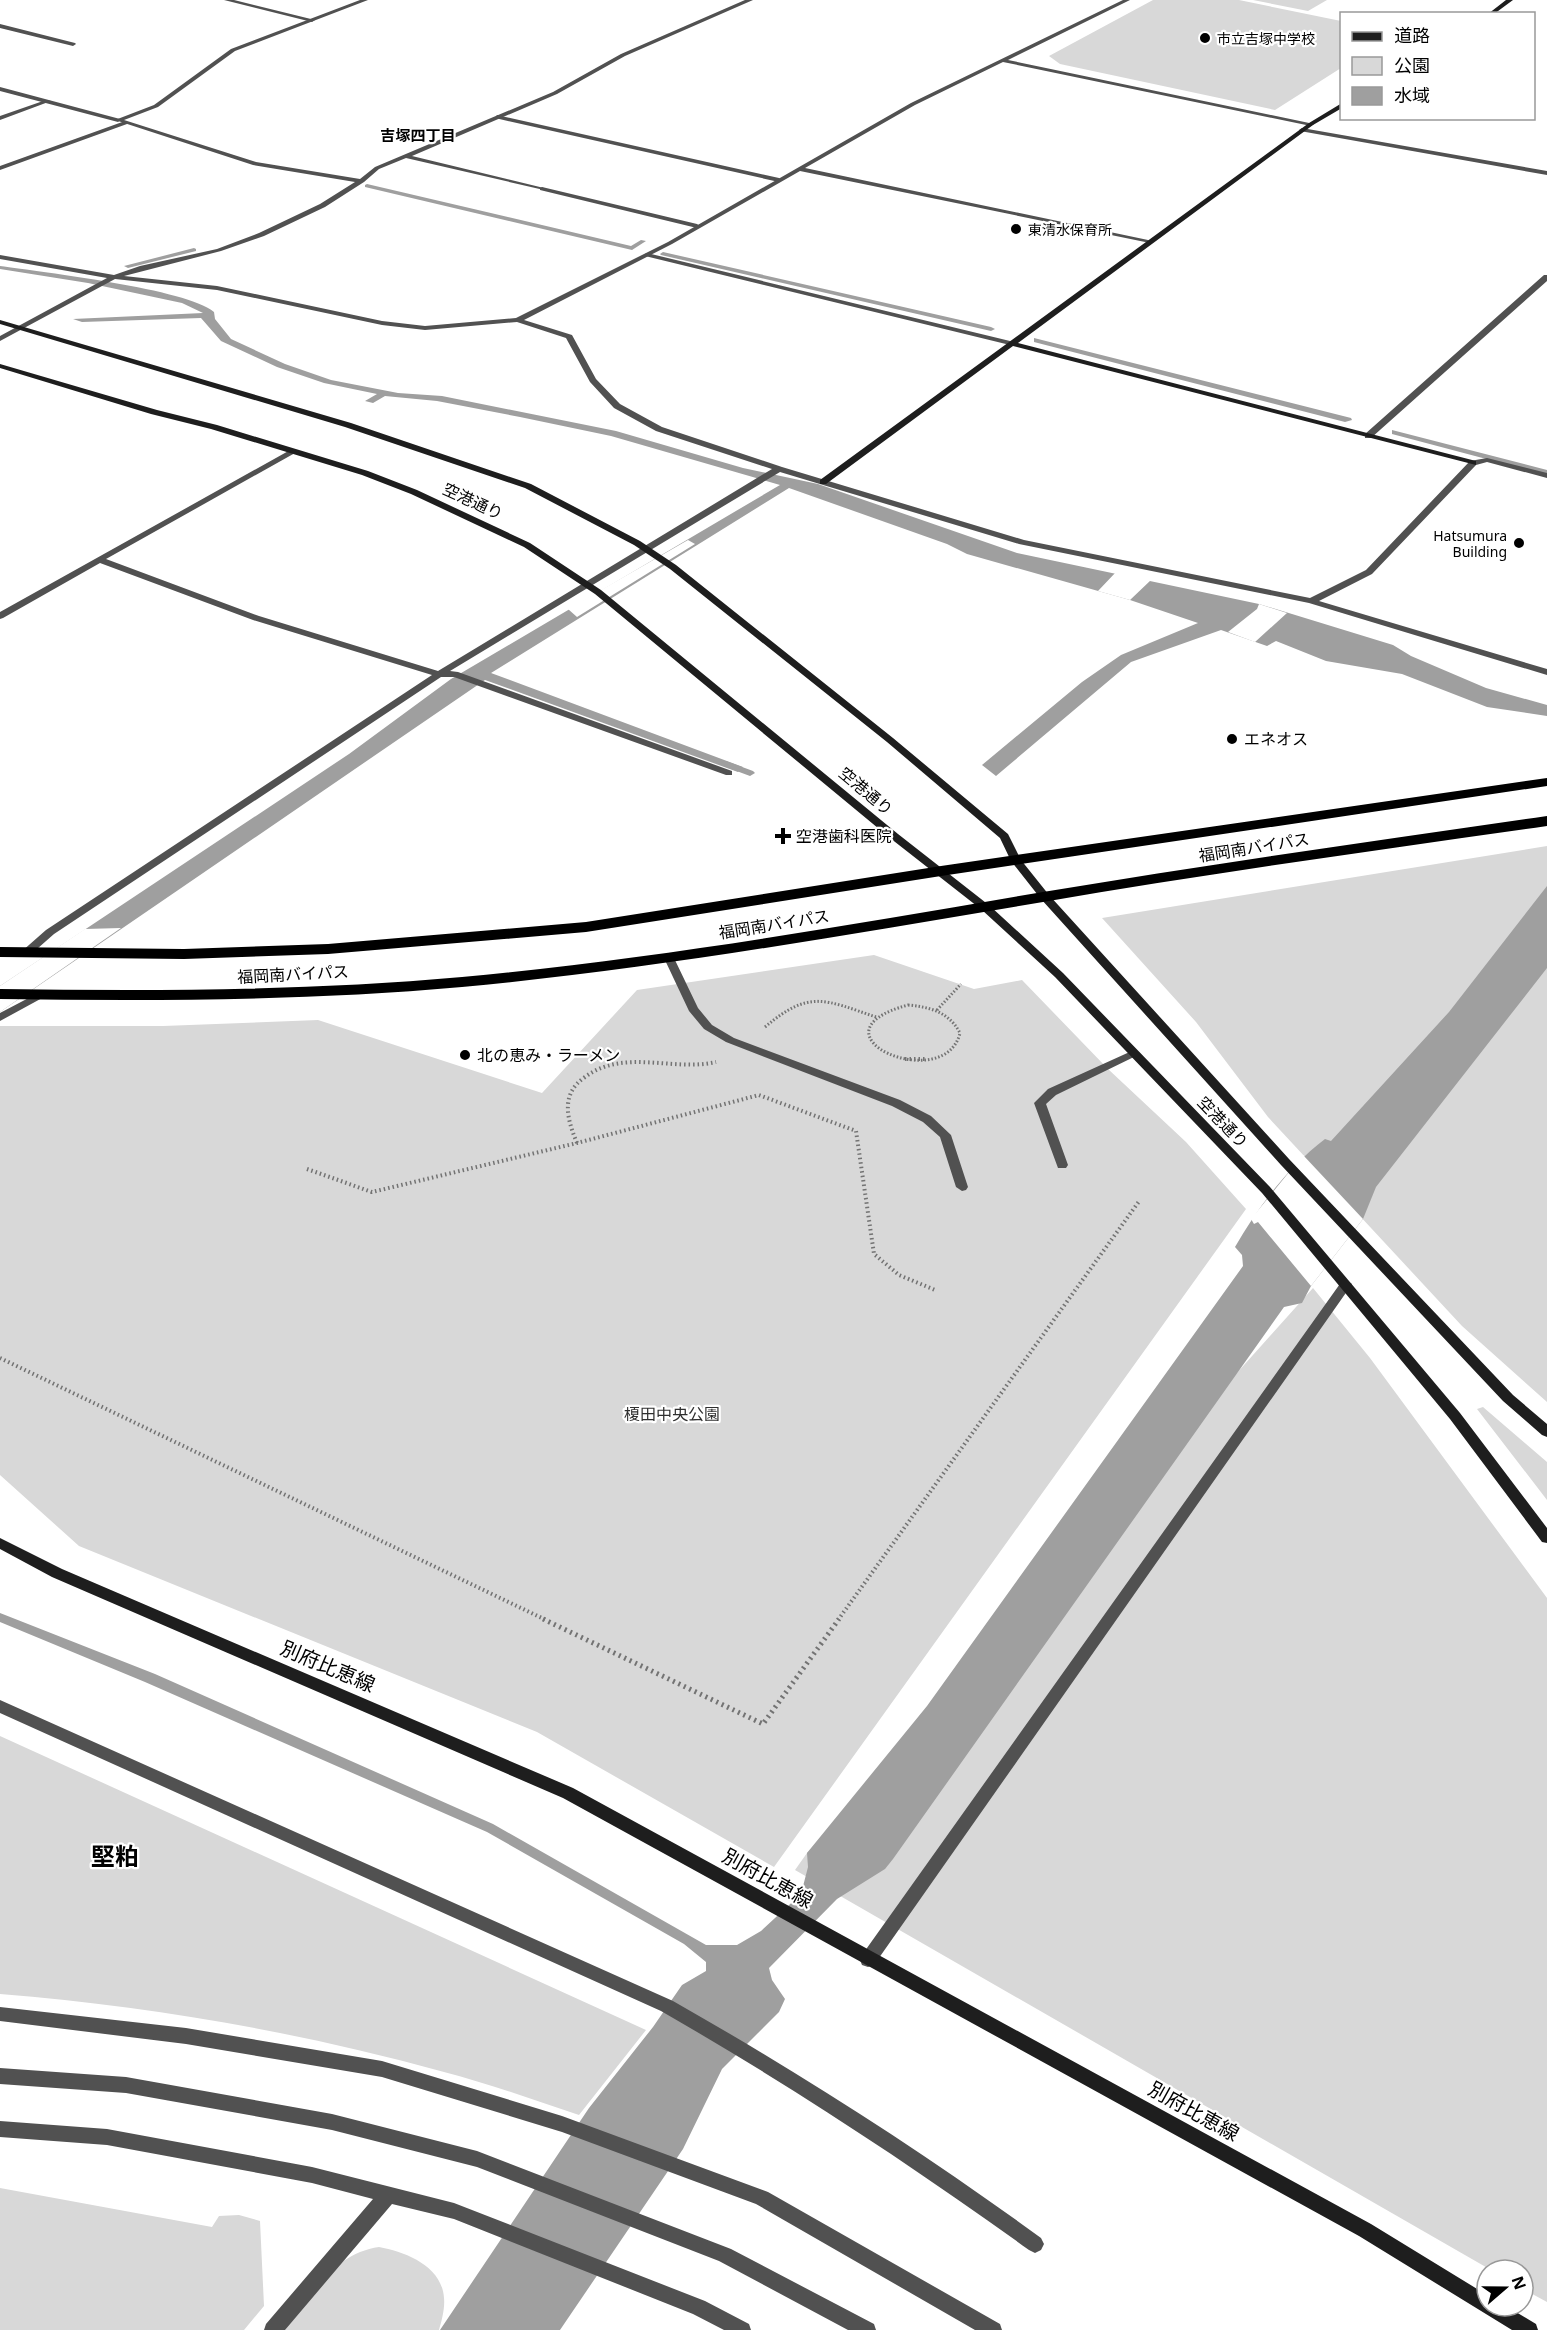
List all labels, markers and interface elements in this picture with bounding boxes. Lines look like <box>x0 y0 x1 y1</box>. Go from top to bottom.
legend <box>1340 12 1535 120</box>
text: 道路 <box>1394 23 1430 47</box>
place label: 市立吉塚中学校 <box>1217 29 1315 48</box>
marker: 市立吉塚中学校 <box>1198 31 1212 45</box>
text: 公園 <box>1394 53 1430 77</box>
text: 水域 <box>1394 83 1430 107</box>
district label: 吉塚四丁目 <box>380 125 456 145</box>
place label: 東清水保育所 <box>1028 220 1112 239</box>
marker: 東清水保育所 <box>1009 222 1023 236</box>
street label: 空港通り <box>439 478 507 524</box>
place label: Hatsumura Building <box>1433 526 1507 561</box>
marker: Hatsumura Building <box>1512 536 1526 550</box>
place label: エネオス <box>1244 728 1308 750</box>
marker: エネオス <box>1225 732 1239 746</box>
street label: 空港通り <box>834 762 898 820</box>
place label: 空港歯科医院 <box>796 825 892 847</box>
marker: 空港歯科医院 <box>774 827 792 845</box>
street label: 福岡南バイパス <box>1197 827 1311 867</box>
street label: 福岡南バイパス <box>717 904 831 944</box>
street label: 福岡南バイパス <box>237 960 349 988</box>
place label: 北の恵み・ラーメン <box>477 1044 620 1066</box>
marker: 北の恵み・ラーメン <box>458 1048 472 1062</box>
street label: 空港通り <box>1193 1091 1253 1153</box>
park label: 榎田中央公園 <box>624 1403 720 1425</box>
street label: 別府比恵線 <box>277 1634 379 1698</box>
district label: 堅粕 <box>91 1839 139 1872</box>
street label: 別府比恵線 <box>718 1842 818 1914</box>
street label: 別府比恵線 <box>1144 2075 1244 2147</box>
north arrow <box>1475 2258 1535 2318</box>
text: N <box>1507 2273 1532 2293</box>

